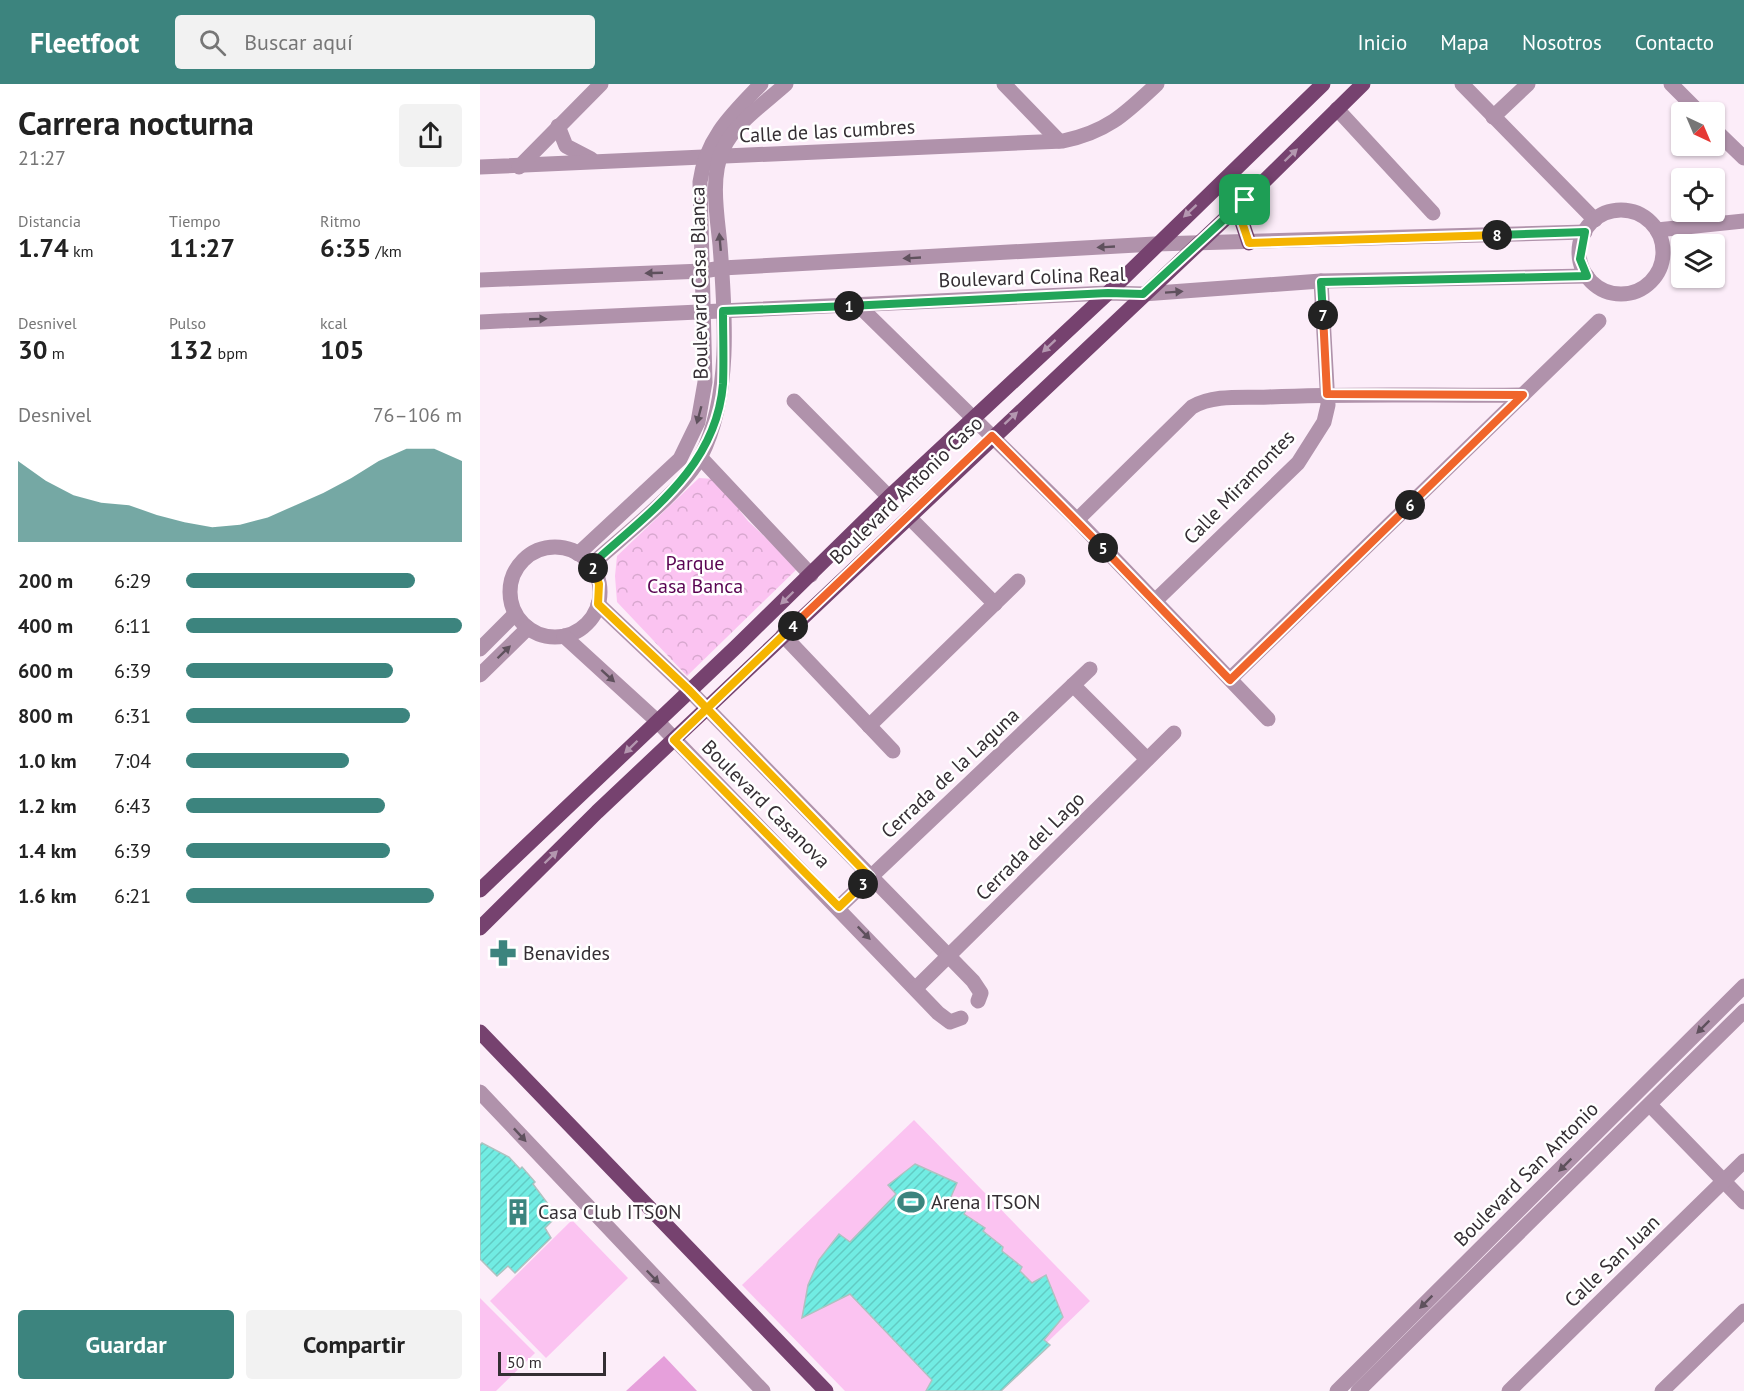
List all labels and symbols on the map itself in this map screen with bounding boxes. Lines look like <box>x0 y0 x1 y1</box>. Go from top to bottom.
north arrow <box>1671 102 1725 156</box>
street label: Calle de las cumbres <box>738 113 916 149</box>
one-way arrow <box>1283 148 1297 162</box>
pin <box>1219 174 1270 225</box>
street label: Boulevard Casa Blanca <box>684 186 714 380</box>
one-way arrow <box>1183 204 1197 218</box>
pin: 8 <box>1482 220 1512 250</box>
one-way arrow <box>715 232 724 251</box>
one-way arrow <box>1097 242 1116 252</box>
one-way arrow <box>902 253 921 262</box>
street label: Boulevard Colina Real <box>938 261 1126 293</box>
one-way arrow <box>645 268 664 278</box>
one-way arrow <box>1164 287 1183 297</box>
pin: 1 <box>834 291 864 321</box>
pin: 7 <box>1308 300 1338 330</box>
one-way arrow <box>529 314 548 324</box>
one-way arrow <box>1041 339 1056 353</box>
one-way arrow <box>694 406 704 424</box>
street label: Boulevard Antonio Caso <box>824 410 988 570</box>
one-way arrow <box>1003 412 1018 425</box>
street label: Calle Miramontes <box>1178 424 1300 550</box>
pin: 6 <box>1395 490 1425 520</box>
pin: 5 <box>1088 533 1118 563</box>
park label: Parque Casa Banca <box>647 550 743 599</box>
pin: 2 <box>578 553 608 583</box>
one-way arrow <box>780 591 795 605</box>
pin: 4 <box>778 611 808 641</box>
one-way arrow <box>496 645 510 659</box>
one-way arrow <box>600 669 615 683</box>
street label: Cerrada de la Laguna <box>875 702 1025 844</box>
street label: Boulevard Casanova <box>696 734 836 874</box>
one-way arrow <box>624 739 638 753</box>
street label: Cerrada del Lago <box>970 786 1090 906</box>
one-way arrow <box>543 850 557 864</box>
pin: 3 <box>848 869 878 899</box>
one-way arrow <box>856 926 870 940</box>
pharmacy icon: Benavides <box>488 938 518 968</box>
place label: Benavides <box>523 940 610 966</box>
one-way arrow <box>1696 1020 1710 1034</box>
street label: Boulevard San Antonio <box>1448 1096 1604 1252</box>
one-way arrow <box>513 1127 527 1142</box>
one-way arrow <box>1558 1157 1572 1171</box>
sports icon: Arena ITSON <box>896 1187 926 1217</box>
place label: Arena ITSON <box>931 1189 1041 1215</box>
building icon: Casa Club ITSON <box>503 1197 533 1227</box>
place label: Casa Club ITSON <box>538 1199 682 1225</box>
street label: Calle San Juan <box>1559 1209 1665 1313</box>
one-way arrow <box>646 1270 660 1284</box>
one-way arrow <box>1420 1295 1434 1309</box>
scale bar <box>498 1349 606 1376</box>

